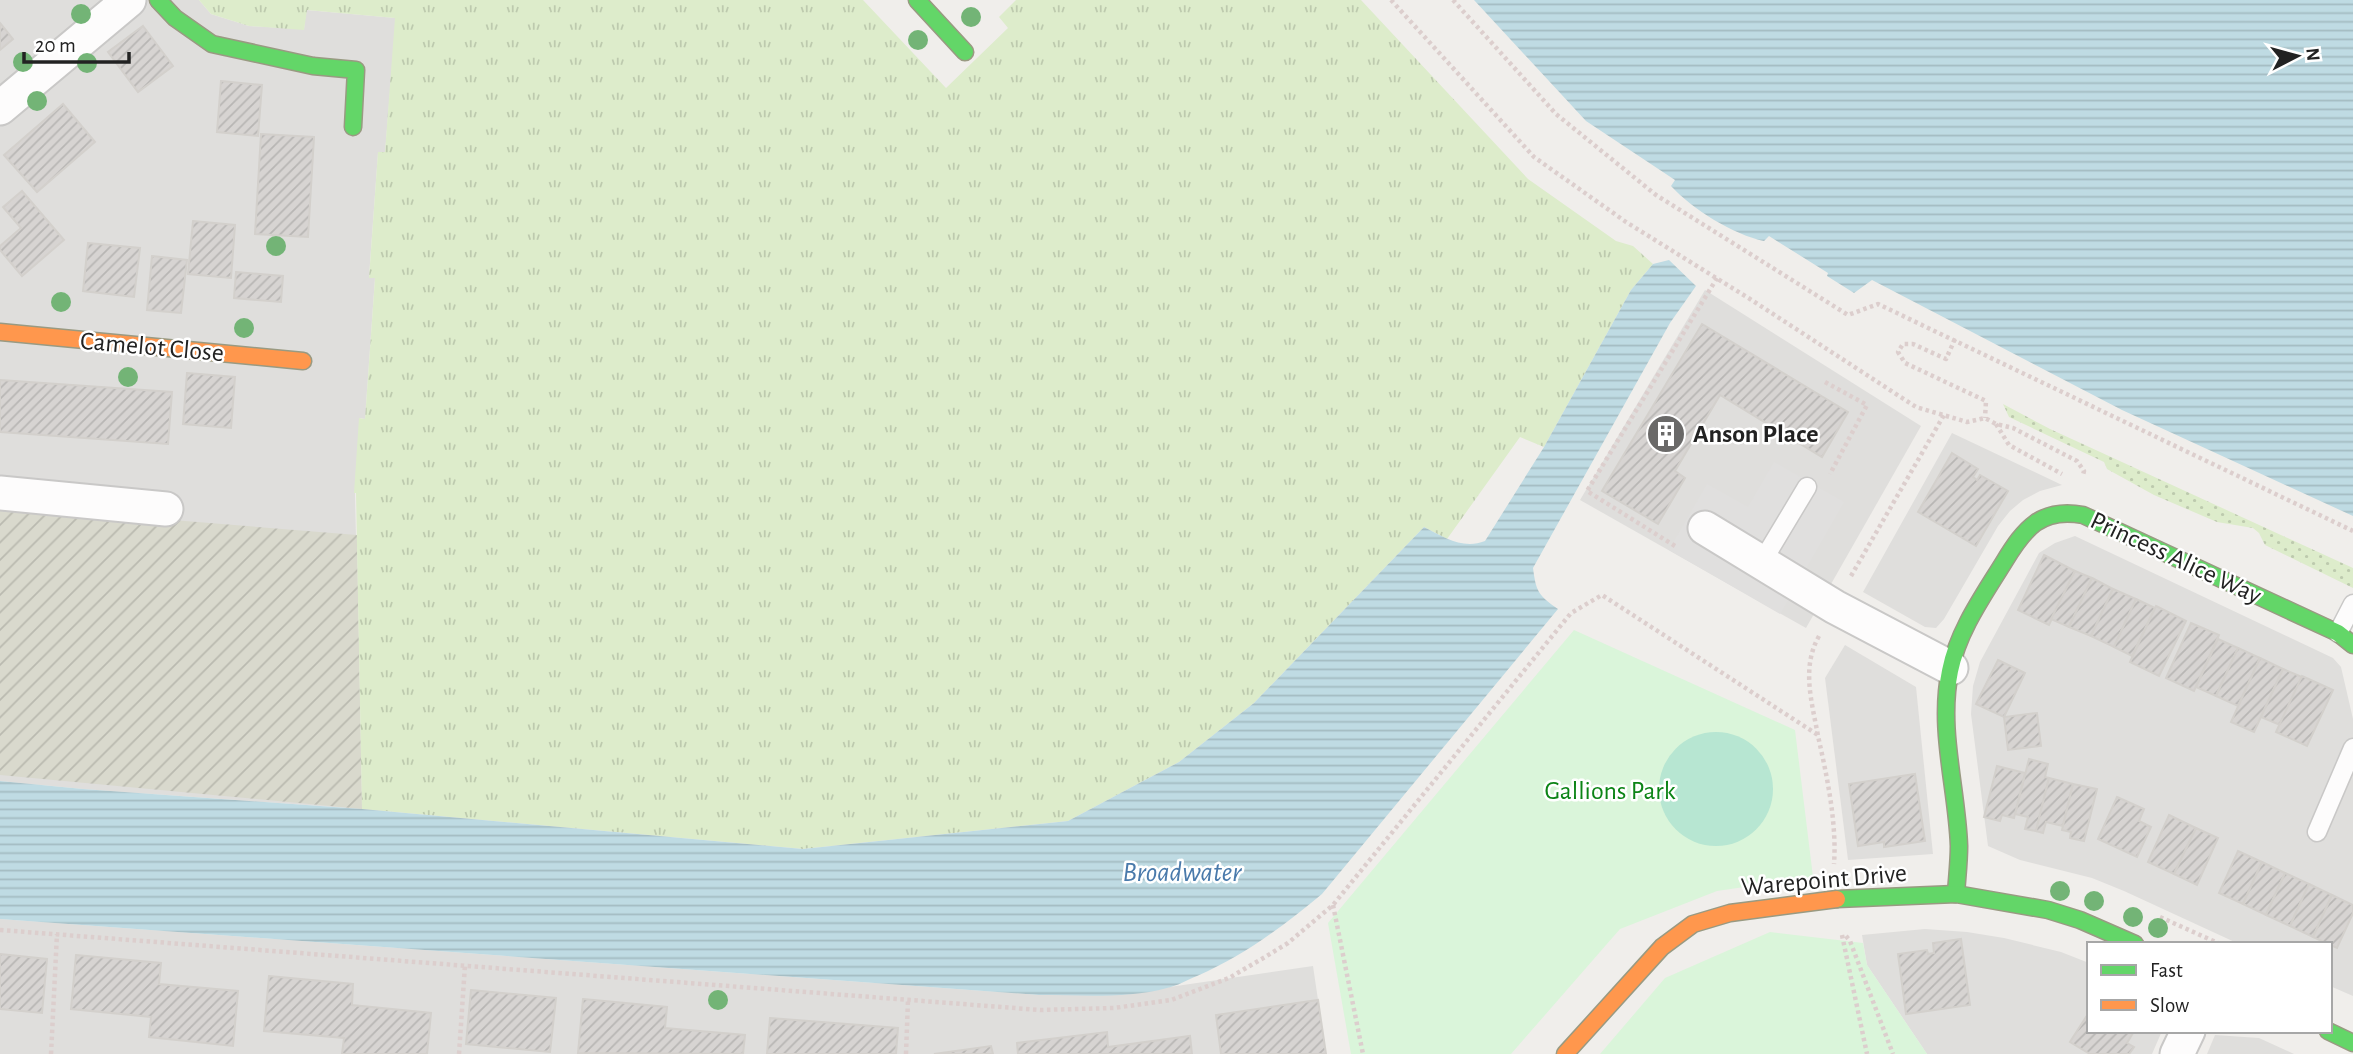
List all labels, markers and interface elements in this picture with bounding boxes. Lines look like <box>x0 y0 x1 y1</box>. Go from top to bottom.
scale bar <box>24 21 130 65</box>
north arrow <box>2262 21 2332 91</box>
text: 20 m <box>35 35 76 56</box>
text: N <box>2302 47 2323 62</box>
street label: Camelot Close <box>79 328 225 366</box>
building icon: Anson Place <box>1645 413 1687 455</box>
place label: Anson Place <box>1693 421 1819 447</box>
street label: Princess Alice Way <box>2086 507 2266 609</box>
park label: Gallions Park <box>1544 778 1676 804</box>
water label: Broadwater <box>1123 859 1242 887</box>
street label: Warepoint Drive <box>1740 860 1908 900</box>
legend <box>2087 942 2332 1033</box>
text: Fast <box>2150 960 2183 981</box>
text: Slow <box>2150 995 2189 1016</box>

